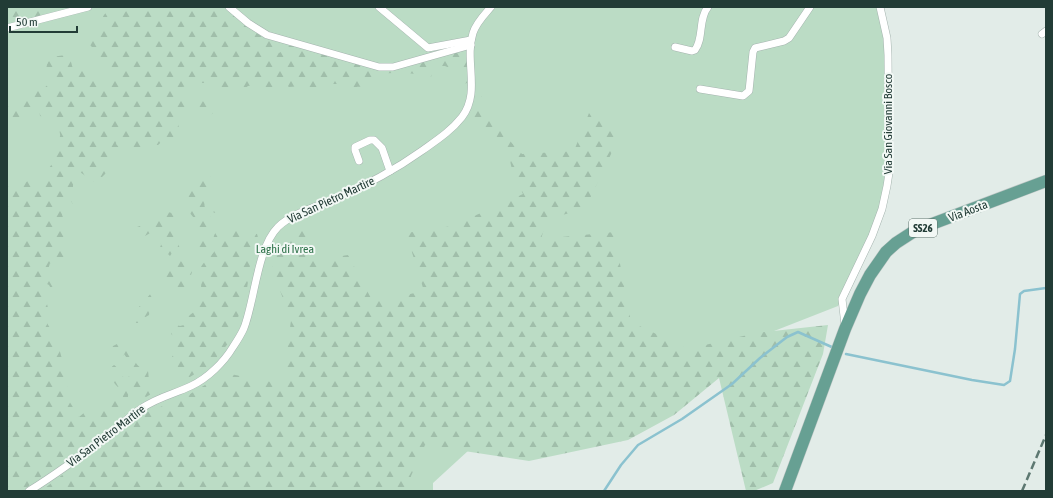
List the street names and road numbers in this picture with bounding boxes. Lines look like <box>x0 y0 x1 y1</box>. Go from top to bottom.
street label: Via San Giovanni Bosco <box>881 73 895 174</box>
street label: Via San Pietro Martire <box>285 174 377 226</box>
street label: Via Aosta <box>947 197 989 225</box>
road number: SS26 <box>909 219 937 237</box>
street label: Via San Pietro Martire <box>64 402 148 470</box>

